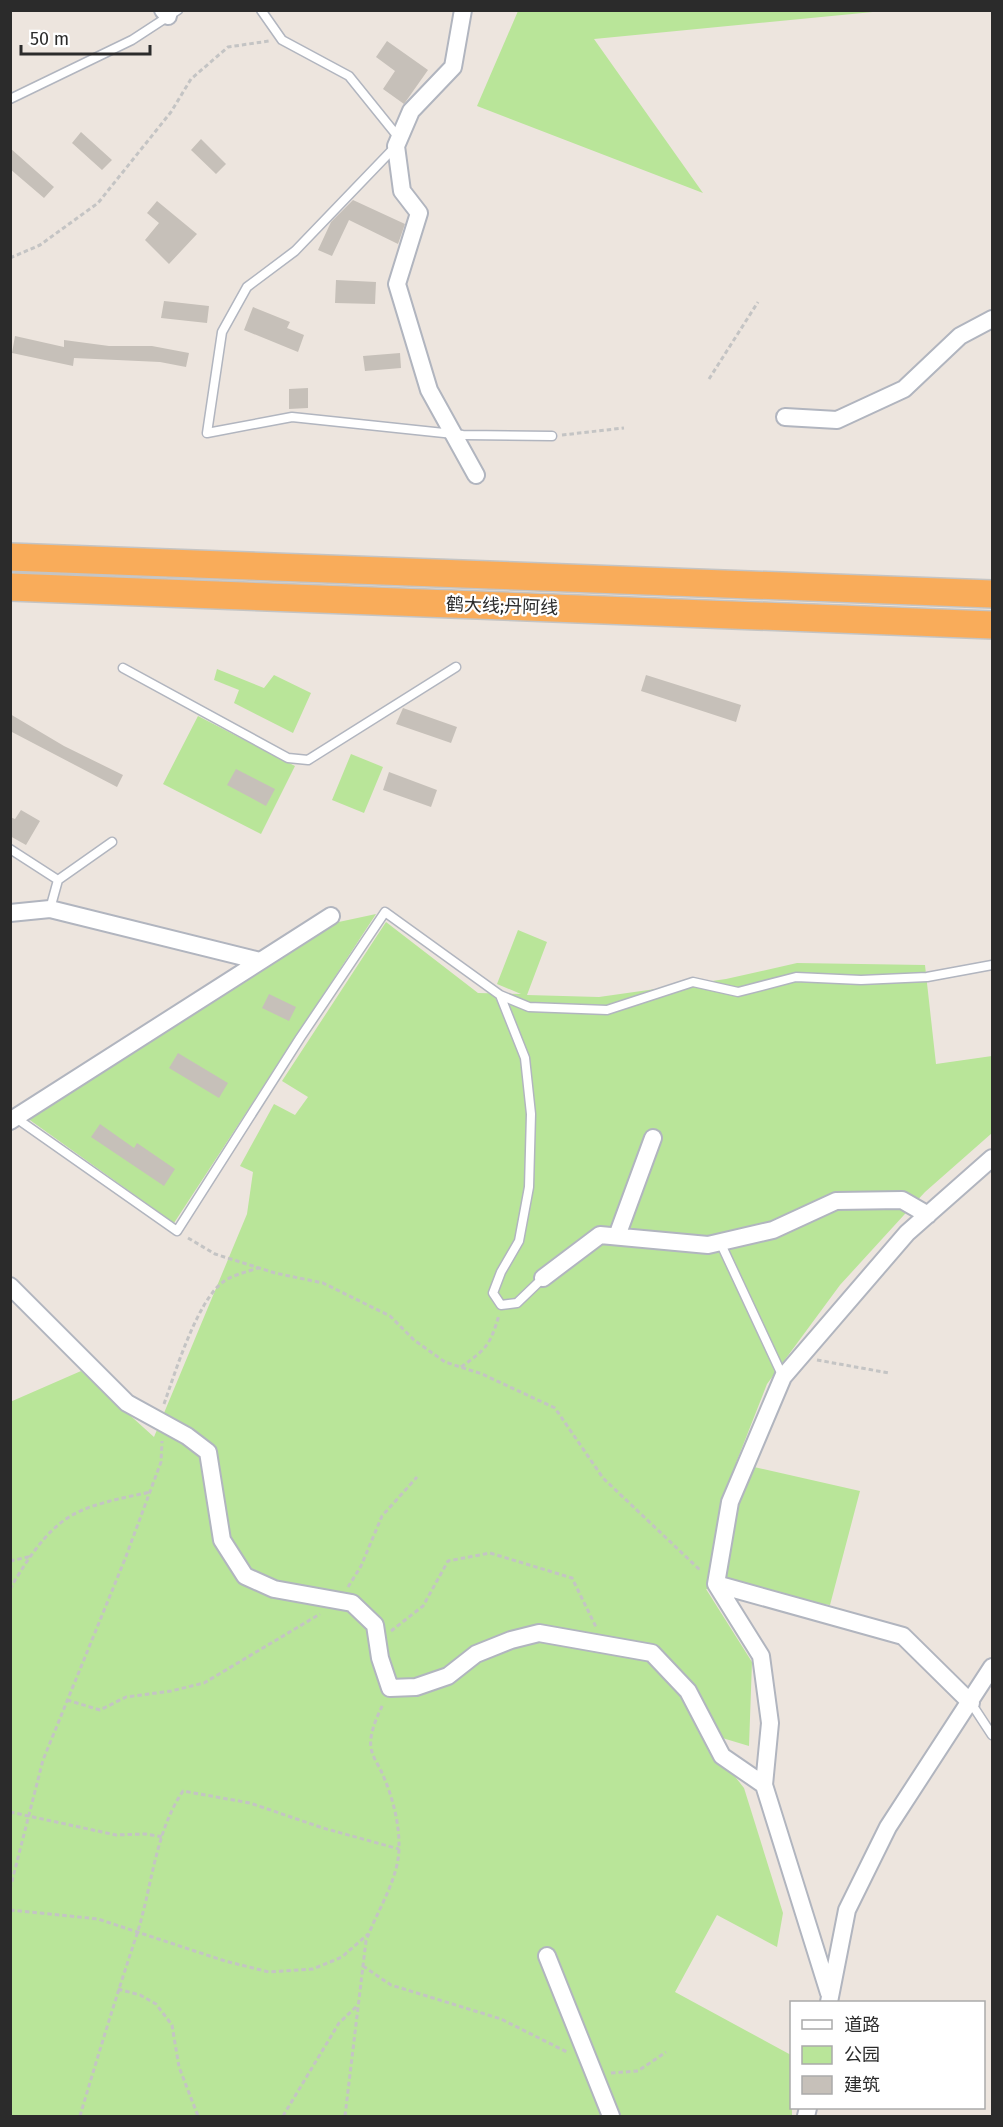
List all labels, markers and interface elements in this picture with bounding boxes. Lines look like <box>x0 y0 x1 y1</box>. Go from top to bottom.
scale bar <box>21 18 150 56</box>
text: 50 m <box>30 28 69 50</box>
street label: 鹤大线;丹阿线 <box>445 593 559 619</box>
legend <box>790 2001 985 2109</box>
text: 道路 <box>844 2014 880 2036</box>
text: 公园 <box>844 2044 880 2066</box>
text: 建筑 <box>844 2074 880 2096</box>

